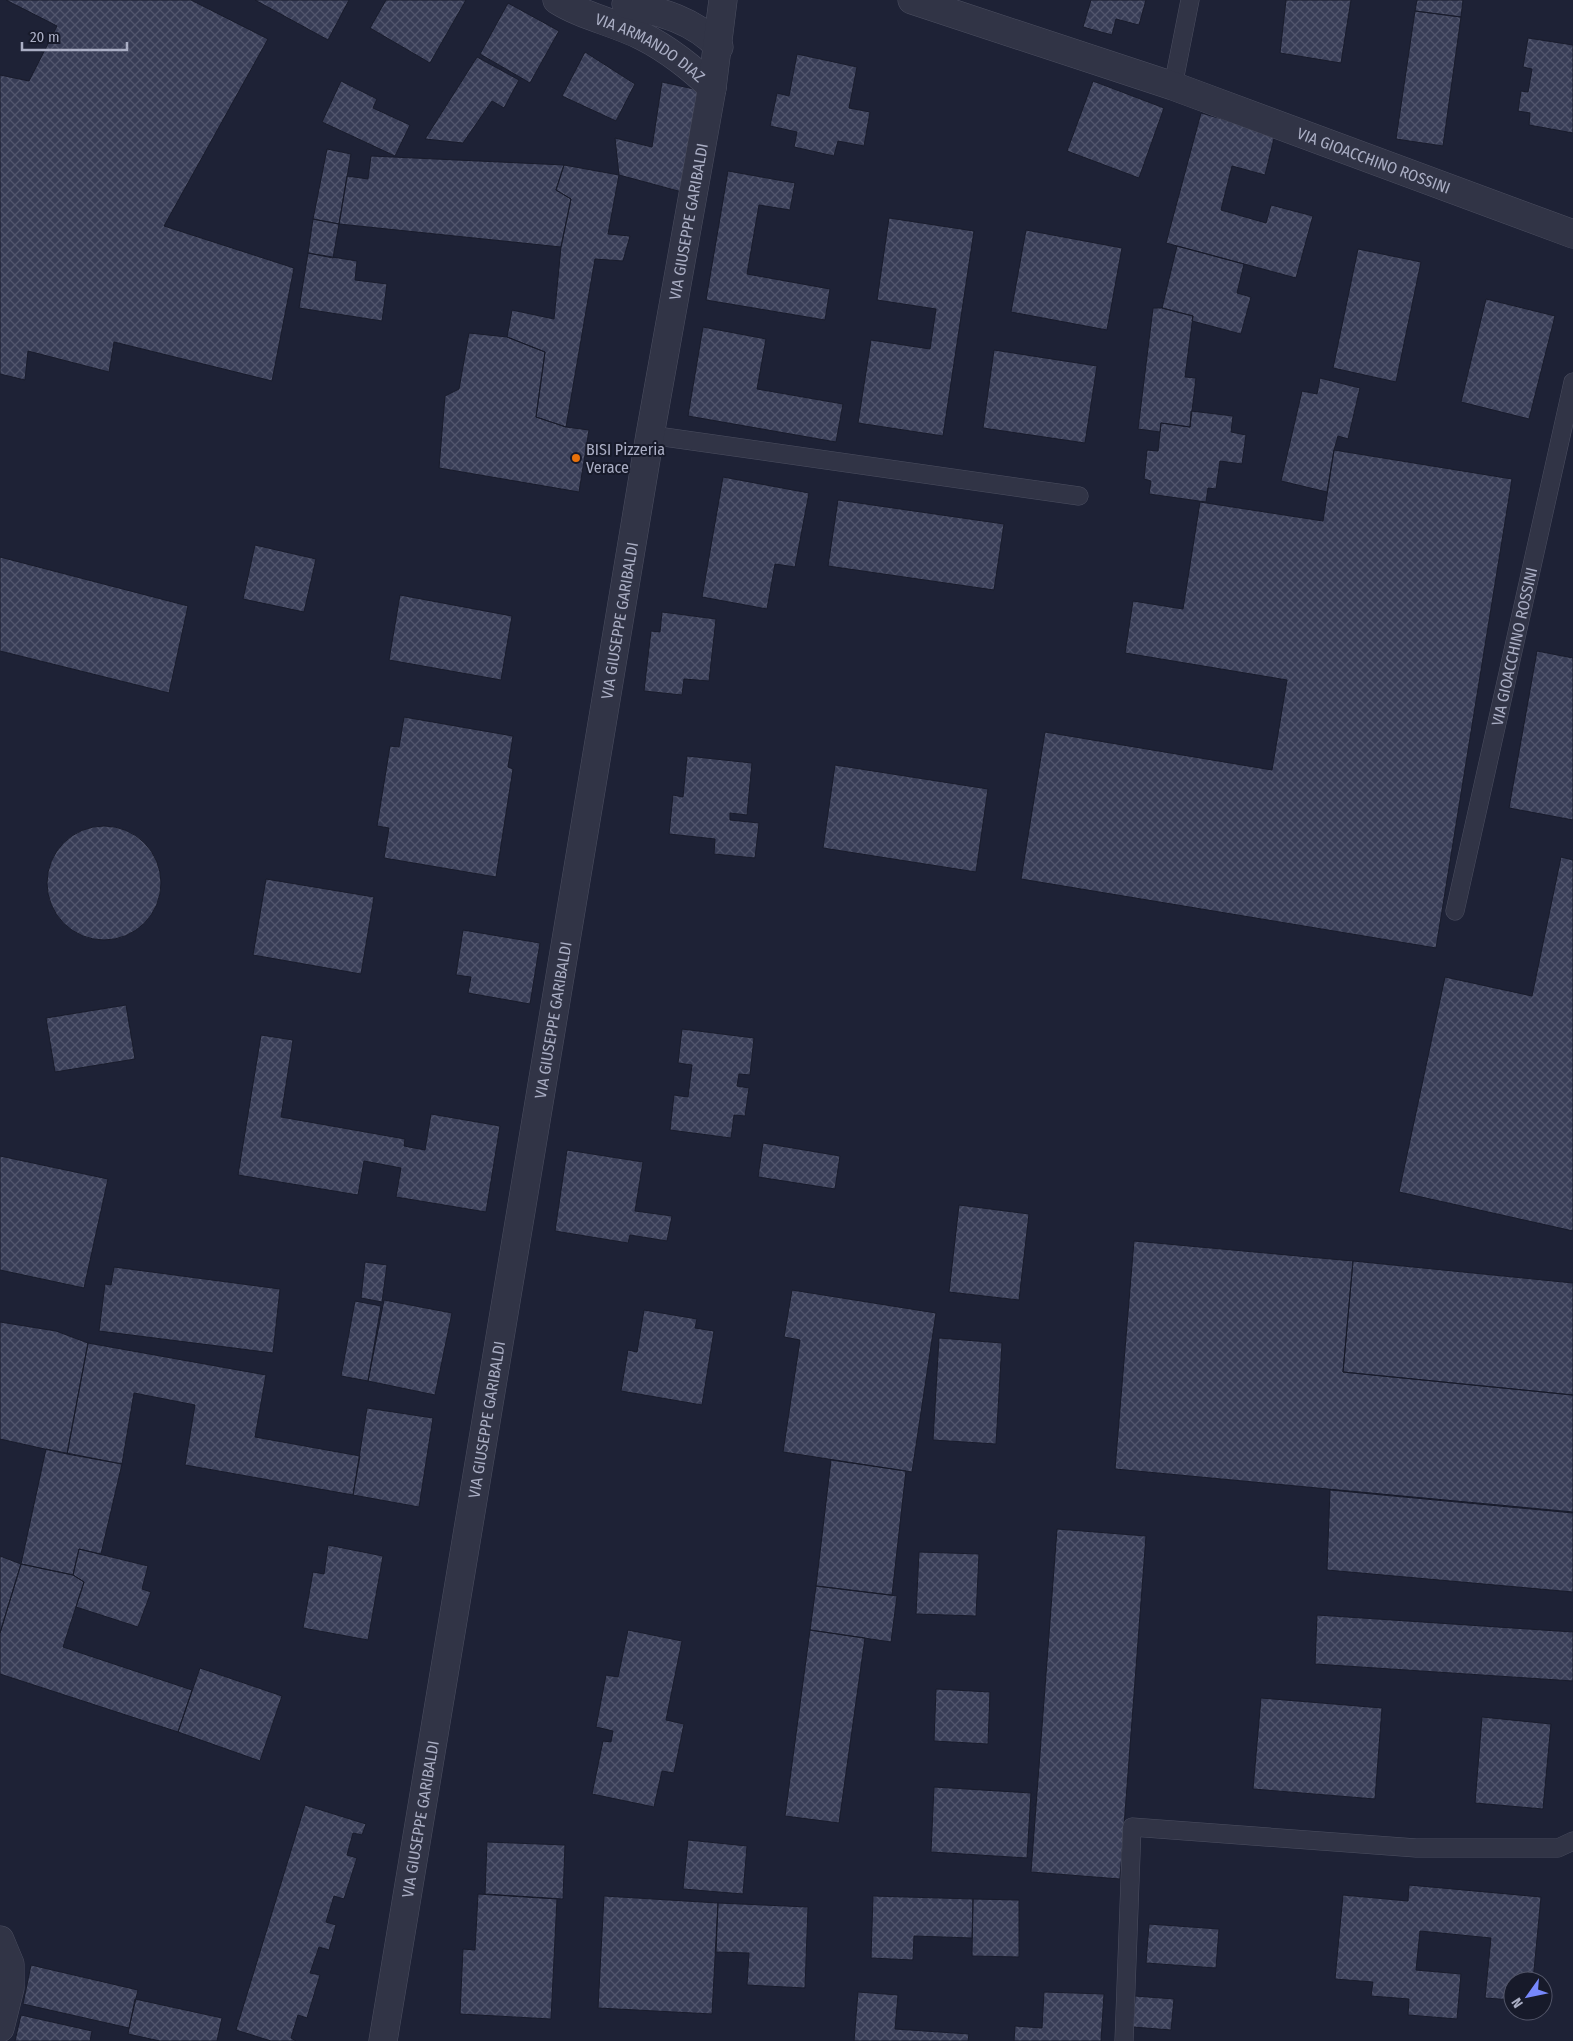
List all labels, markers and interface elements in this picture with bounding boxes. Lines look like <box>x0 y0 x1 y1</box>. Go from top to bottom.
street label: VIA ARMANDO DIAZ <box>593 9 709 86</box>
scale bar <box>22 20 128 52</box>
text: 20 m <box>30 28 60 46</box>
street label: VIA GIOACCHINO ROSSINI <box>1295 123 1453 197</box>
street label: VIA GIUSEPPE GARIBALDI <box>665 142 711 301</box>
place label: BISI Pizzeria Verace <box>586 440 665 477</box>
marker: BISI Pizzeria Verace <box>570 452 582 464</box>
street label: VIA GIUSEPPE GARIBALDI <box>597 541 642 700</box>
street label: VIA GIOACCHINO ROSSINI <box>1487 565 1541 728</box>
street label: VIA GIUSEPPE GARIBALDI <box>530 940 575 1100</box>
street label: VIA GIUSEPPE GARIBALDI <box>464 1340 509 1499</box>
street label: VIA GIUSEPPE GARIBALDI <box>397 1739 442 1899</box>
north arrow <box>1503 1971 1553 2021</box>
text: N <box>1508 1995 1527 2011</box>

